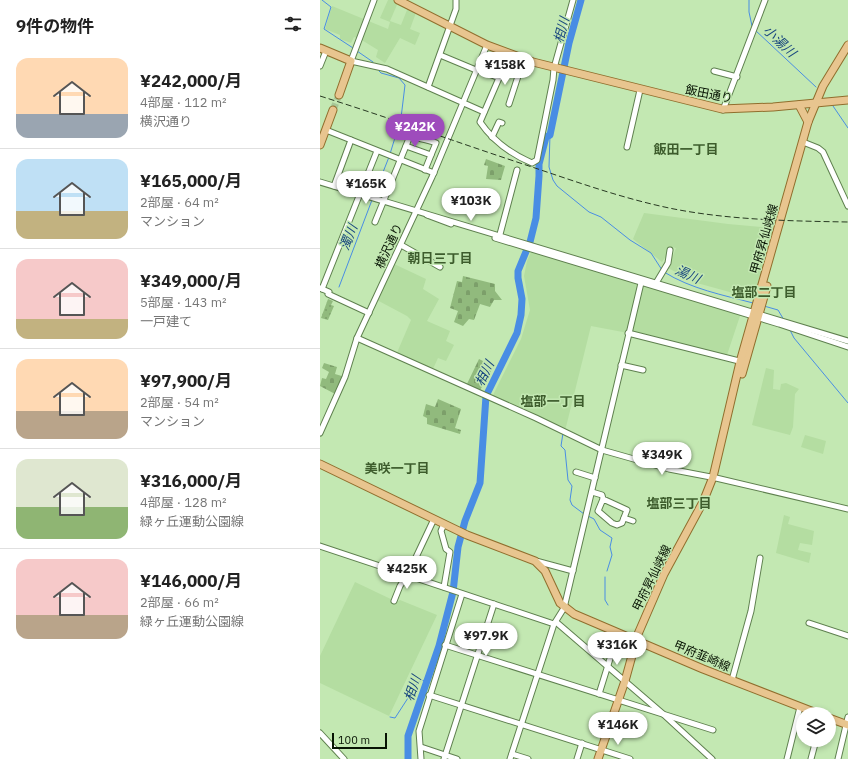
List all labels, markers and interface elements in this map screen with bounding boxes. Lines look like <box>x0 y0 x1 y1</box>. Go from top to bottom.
icon: filters <box>282 13 304 35</box>
water label: 相川 <box>550 13 574 45</box>
text: 9件の物件 <box>16 15 94 37</box>
water label: 小湯川 <box>760 22 801 62</box>
pin: ¥158K <box>477 52 533 86</box>
text: ¥158K <box>485 56 525 73</box>
text: ¥242,000/月 <box>140 70 242 92</box>
icon: home <box>48 74 96 122</box>
street label: 飯田通り <box>684 82 734 105</box>
text: 4部屋 · 112 m² <box>140 94 227 111</box>
text: 横沢通り <box>140 113 192 130</box>
pin: ¥242K <box>387 114 443 148</box>
text: ¥242K <box>395 118 435 135</box>
district label: 飯田一丁目 <box>653 141 719 158</box>
text: ¥165,000/月 <box>140 170 242 192</box>
pin: ¥165K <box>338 171 394 205</box>
icon: home <box>48 175 96 223</box>
text: ¥165K <box>346 175 386 192</box>
pin: ¥103K <box>443 188 499 222</box>
text: ¥103K <box>451 192 491 209</box>
text: 2部屋 · 64 m² <box>140 194 219 211</box>
street label: 甲府昇仙峡線 <box>746 202 781 276</box>
text: マンション <box>140 213 205 230</box>
water label: 濁川 <box>336 220 362 252</box>
street label: 横沢通り <box>372 221 405 271</box>
district label: 朝日三丁目 <box>407 250 473 267</box>
water label: 湯川 <box>672 261 705 288</box>
text: ¥349,000/月 <box>140 270 242 292</box>
icon: home <box>48 275 96 323</box>
district label: 塩部二丁目 <box>731 284 797 301</box>
text: 5部屋 · 143 m² <box>140 294 227 311</box>
text: 一戸建て <box>140 313 192 330</box>
water label: 相川 <box>471 356 499 389</box>
text: ¥97,900/月 <box>140 370 232 392</box>
icon: home <box>48 375 96 423</box>
district label: 塩部一丁目 <box>520 393 586 410</box>
text: 2部屋 · 54 m² <box>140 394 219 411</box>
text: マンション <box>140 413 205 430</box>
pin: ¥349K <box>634 442 690 476</box>
text: ¥349K <box>642 446 682 463</box>
district label: 美咲一丁目 <box>364 460 430 477</box>
text: ¥316,000/月 <box>140 470 242 492</box>
icon: home <box>48 475 96 523</box>
text: 4部屋 · 128 m² <box>140 494 227 511</box>
district label: 塩部三丁目 <box>646 495 712 512</box>
text: 緑ヶ丘運動公園線 <box>140 513 244 530</box>
street label: 甲府昇仙峡線 <box>629 542 674 613</box>
pin: ¥425K <box>379 556 435 590</box>
text: ¥425K <box>387 560 427 577</box>
text: ¥146,000/月 <box>140 570 242 592</box>
icon: home <box>48 575 96 623</box>
text: 2部屋 · 66 m² <box>140 594 219 611</box>
text: 緑ヶ丘運動公園線 <box>140 613 244 630</box>
pin: ¥97.9K <box>453 623 519 657</box>
text: ¥97.9K <box>464 627 508 644</box>
pin: ¥316K <box>589 632 645 666</box>
text: ¥316K <box>597 636 637 653</box>
street label: 甲府韮崎線 <box>672 637 733 674</box>
water label: 相川 <box>400 671 425 703</box>
map controls <box>796 707 836 747</box>
button: layers <box>796 707 836 747</box>
pin: ¥146K <box>590 712 646 746</box>
text: ¥146K <box>598 716 638 733</box>
scale bar <box>332 731 387 750</box>
text: 100 m <box>338 733 370 747</box>

